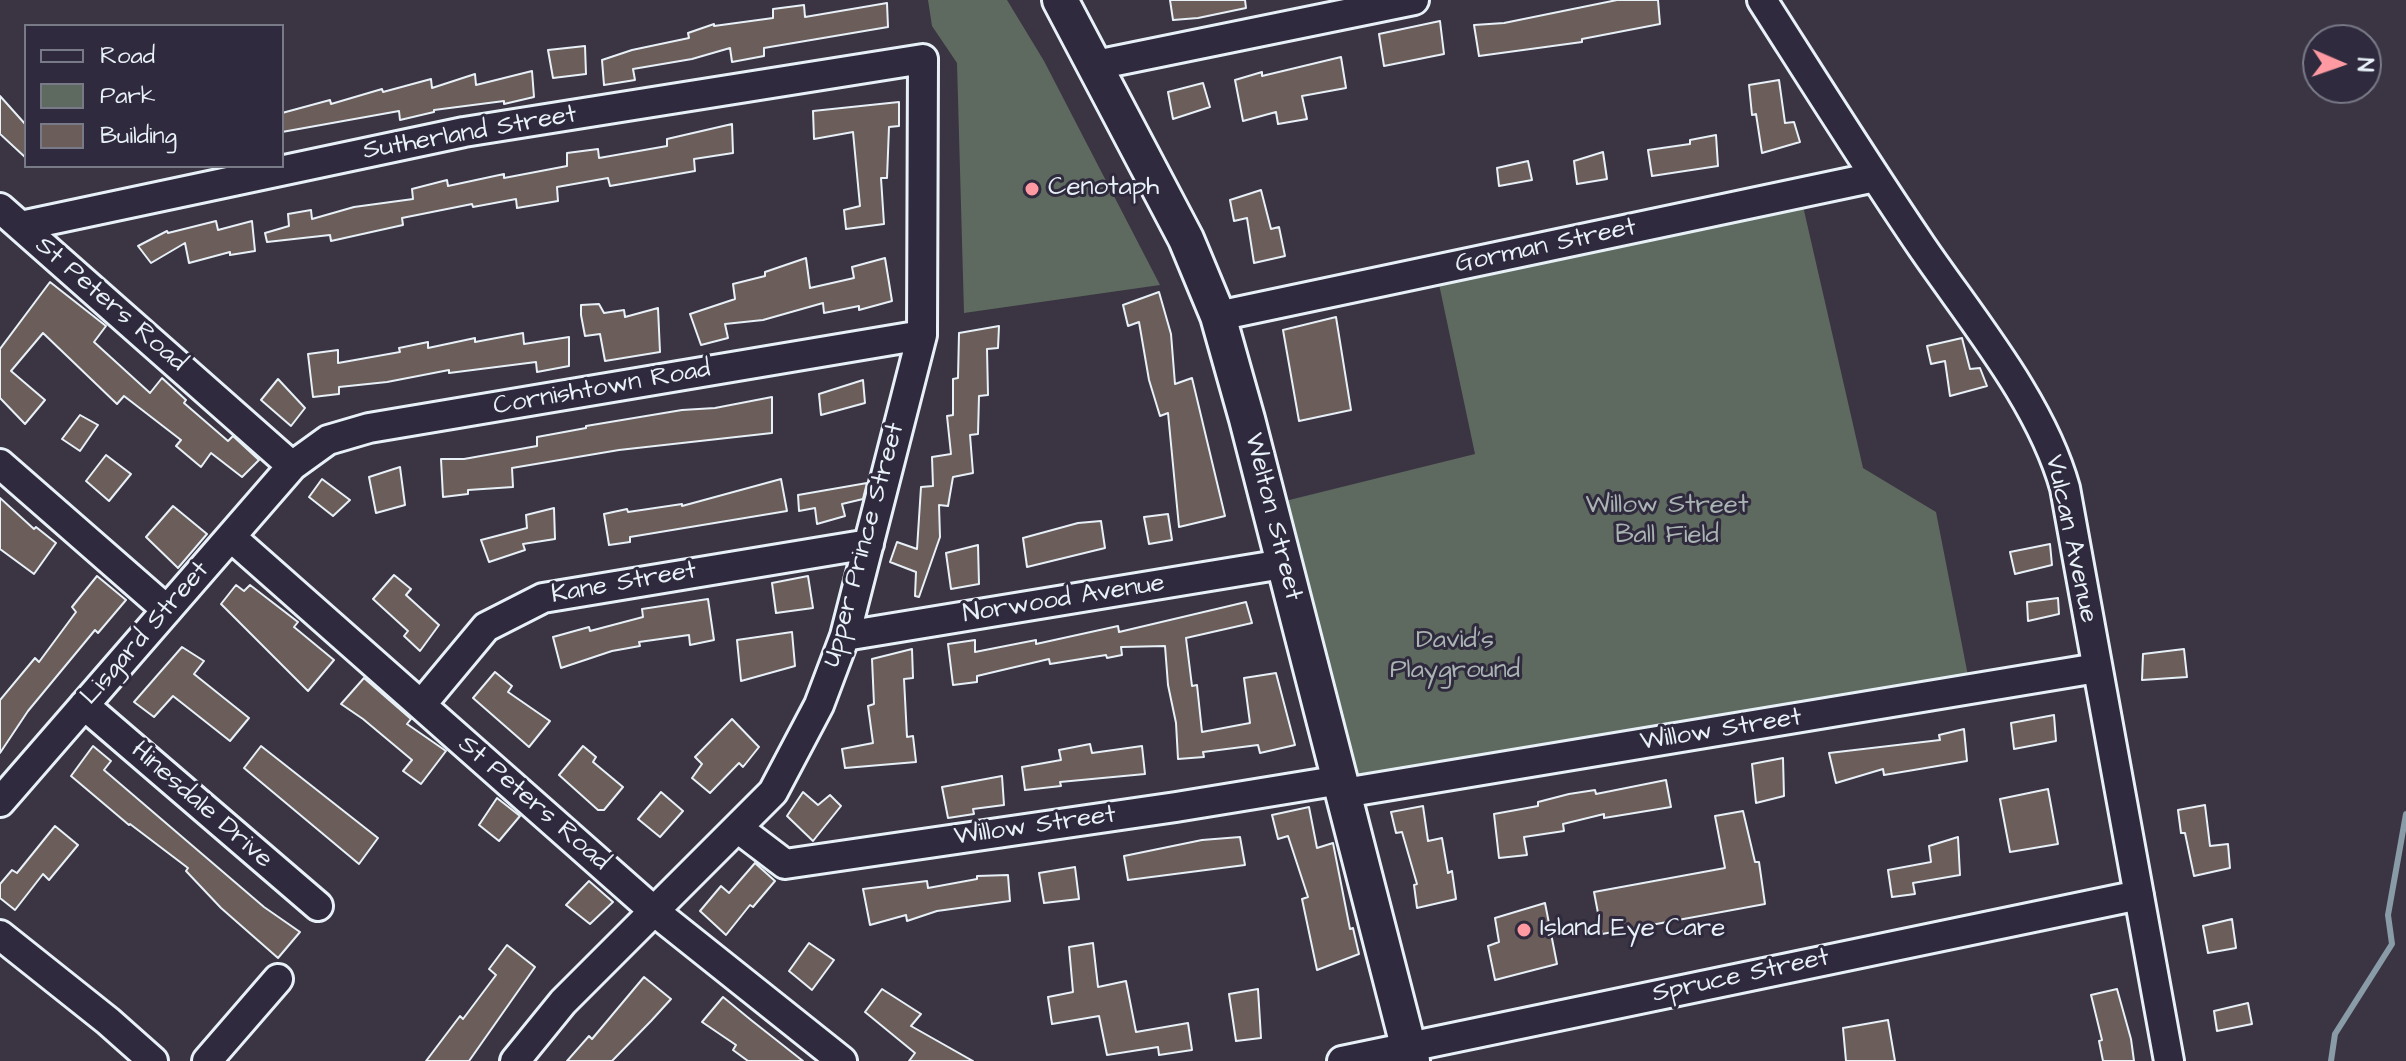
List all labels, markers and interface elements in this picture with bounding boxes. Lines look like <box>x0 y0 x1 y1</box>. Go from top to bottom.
legend <box>24 24 284 168</box>
north arrow <box>2302 24 2382 104</box>
text: Road <box>100 39 155 73</box>
text: N <box>2349 57 2380 72</box>
text: Park <box>100 79 156 113</box>
street label: Sutherland Street <box>361 100 579 168</box>
text: Building <box>100 119 177 153</box>
place label: Cenotaph <box>1048 173 1159 205</box>
marker: Cenotaph <box>1023 180 1041 198</box>
street label: Gorman Street <box>1453 213 1639 281</box>
street label: St Peters Road <box>28 231 192 379</box>
street label: Cornishtown Road <box>491 355 713 423</box>
street label: Upper Prince Street <box>817 420 913 670</box>
street label: Welton Street <box>1236 430 1308 604</box>
street label: Vulcan Avenue <box>2037 452 2103 626</box>
park label: Willow Street Ball Field <box>1586 491 1748 552</box>
street label: Lisgard Street <box>75 556 217 712</box>
street label: Kane Street <box>549 556 699 612</box>
street label: Norwood Avenue <box>961 569 1167 631</box>
park label: David's Playground <box>1390 626 1520 688</box>
street label: Willow Street <box>1638 703 1804 759</box>
street label: St Peters Road <box>451 730 615 878</box>
street label: Hinesdale Drive <box>124 736 278 876</box>
street label: Willow Street <box>952 800 1118 854</box>
place label: Island Eye Care <box>1540 914 1725 946</box>
marker: Island Eye Care <box>1515 921 1533 939</box>
street label: Spruce Street <box>1650 943 1832 1011</box>

